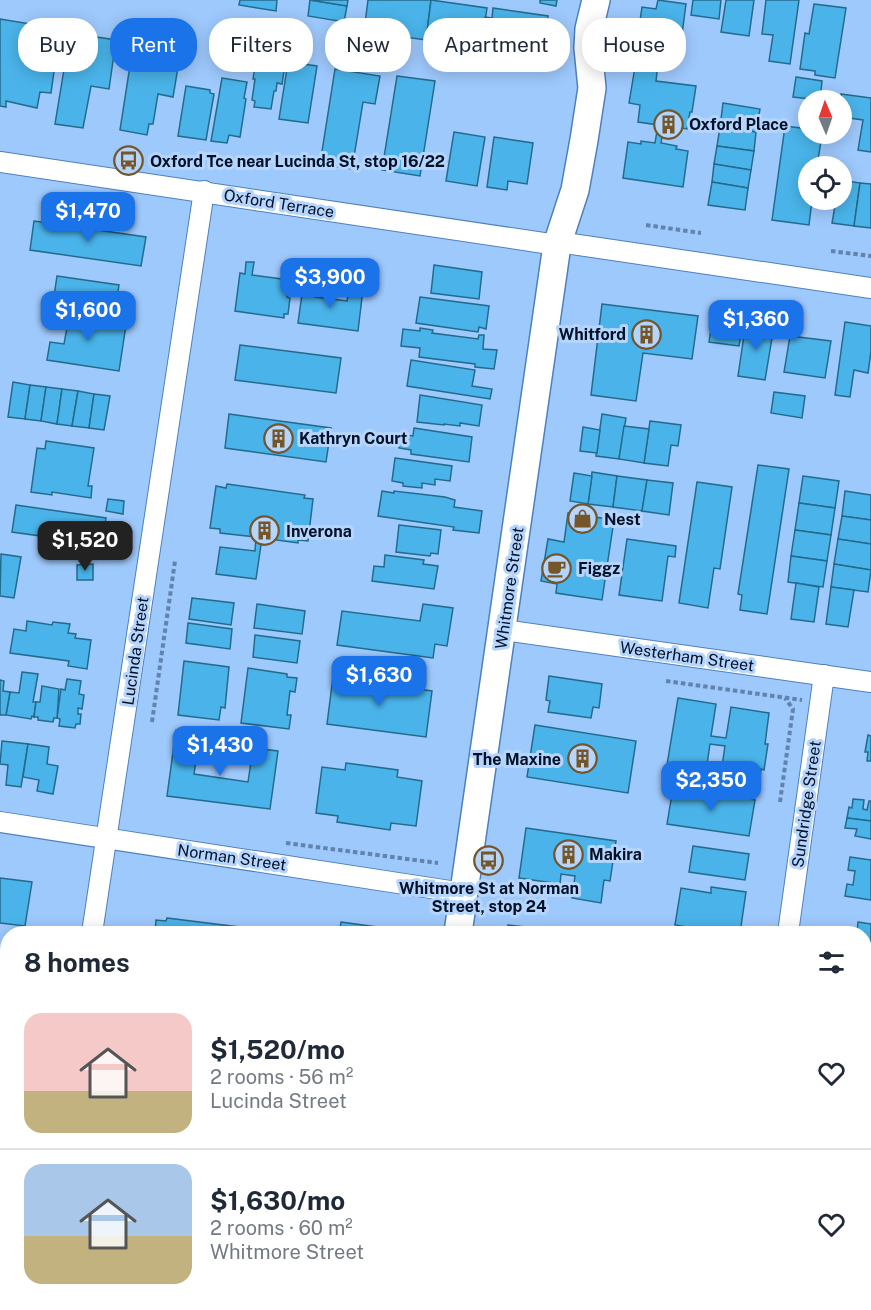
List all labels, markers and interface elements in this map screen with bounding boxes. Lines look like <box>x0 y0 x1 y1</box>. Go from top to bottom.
chip: Buy <box>18 18 98 72</box>
chip: Rent <box>110 18 197 72</box>
chip: Filters <box>209 18 313 72</box>
chip: New <box>325 18 411 72</box>
chip: Apartment <box>423 18 570 72</box>
chip: House <box>582 18 686 72</box>
north arrow <box>798 90 852 144</box>
map controls <box>798 90 852 210</box>
building icon: Oxford Place <box>652 108 684 140</box>
place label: Oxford Place <box>689 115 788 134</box>
bus stop icon: Oxford Tce near Lucinda St, stop 16/22 <box>113 145 145 177</box>
place label: Oxford Tce near Lucinda St, stop 16/22 <box>150 152 445 171</box>
button: locate <box>798 156 852 210</box>
street label: Oxford Terrace <box>222 185 336 222</box>
pin: $1,470 <box>39 192 137 243</box>
text: $1,470 <box>55 199 121 223</box>
pin: $3,900 <box>281 258 379 309</box>
text: $3,900 <box>294 265 366 289</box>
pin: $1,600 <box>39 291 137 342</box>
text: $1,600 <box>55 298 121 322</box>
pin: $1,360 <box>707 300 805 351</box>
text: $1,360 <box>723 307 790 331</box>
building icon: Whitford <box>631 318 663 350</box>
place label: Whitford <box>559 325 626 344</box>
building icon: Kathryn Court <box>262 422 294 454</box>
place label: Kathryn Court <box>299 429 408 448</box>
shop icon: Nest <box>567 503 599 535</box>
place label: Nest <box>604 510 641 529</box>
building icon: Inverona <box>249 515 281 547</box>
pin: $1,520 <box>36 521 134 572</box>
place label: Inverona <box>286 522 352 541</box>
street label: Whitmore Street <box>492 526 527 650</box>
text: $1,520 <box>52 528 118 552</box>
cafe icon: Figgz <box>541 552 573 584</box>
place label: Figgz <box>578 559 620 578</box>
street label: Lucinda Street <box>118 596 153 707</box>
street label: Westerham Street <box>619 638 755 675</box>
pin: $1,630 <box>330 656 428 707</box>
text: $1,630 <box>346 663 413 687</box>
pin: $1,430 <box>171 726 269 777</box>
text: $1,430 <box>187 733 253 757</box>
street label: Sundridge Street <box>788 739 825 869</box>
building icon: The Maxine <box>566 743 598 775</box>
place label: The Maxine <box>473 750 561 769</box>
pin: $2,350 <box>662 761 760 812</box>
text: $2,350 <box>675 768 747 792</box>
building icon: Makira <box>552 838 584 870</box>
street label: Norman Street <box>176 840 288 875</box>
bus stop icon: Whitmore St at Norman Street, stop 24 <box>473 844 505 876</box>
place label: Makira <box>589 845 642 864</box>
place label: Whitmore St at Norman Street, stop 24 <box>399 879 579 916</box>
icon: filters <box>815 946 848 979</box>
text: 8 homes <box>24 947 130 978</box>
text: $1,520/mo <box>210 1034 345 1065</box>
icon: home <box>72 1037 144 1109</box>
icon: heart <box>815 1057 848 1090</box>
text: 2 rooms · 56 m² <box>210 1065 353 1089</box>
text: Lucinda Street <box>210 1089 347 1113</box>
text: $1,630/mo <box>210 1185 345 1216</box>
icon: home <box>72 1188 144 1260</box>
icon: heart <box>815 1208 848 1241</box>
text: 2 rooms · 60 m² <box>210 1216 353 1240</box>
text: Whitmore Street <box>210 1240 364 1264</box>

